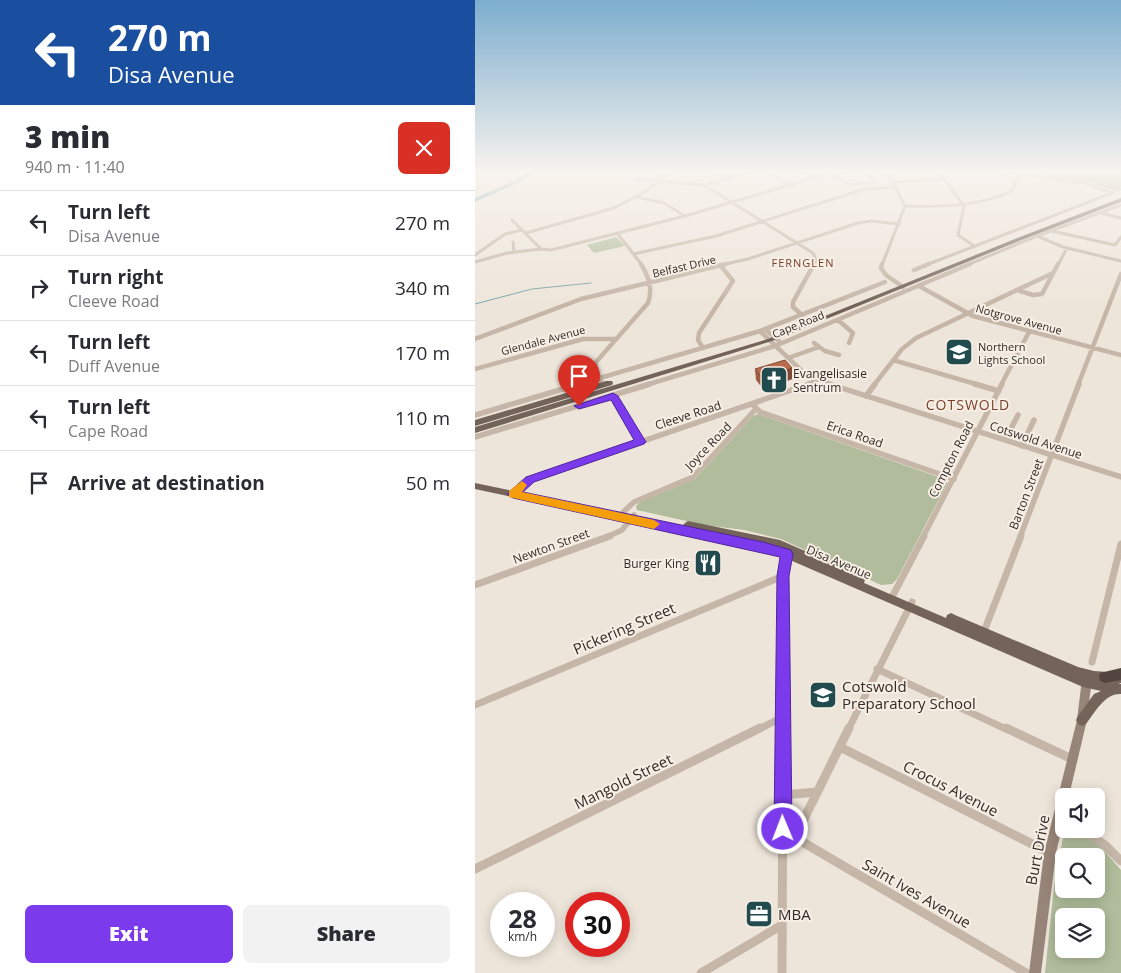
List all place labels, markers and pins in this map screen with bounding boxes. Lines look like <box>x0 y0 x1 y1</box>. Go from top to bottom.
school or university icon: Northern Lights School <box>944 337 974 367</box>
place label: Northern Lights School <box>978 339 1045 367</box>
pin <box>558 355 600 406</box>
church icon: Evangelisasie Sentrum <box>759 365 789 395</box>
place label: Evangelisasie Sentrum <box>793 365 867 396</box>
restaurant icon: Burger King <box>693 548 723 578</box>
place label: Burger King <box>623 555 689 572</box>
place label: Cotswold Preparatory School <box>842 676 976 713</box>
school or university icon: Cotswold Preparatory School <box>808 680 838 710</box>
office icon: MBA <box>744 899 774 929</box>
place label: MBA <box>778 904 811 924</box>

